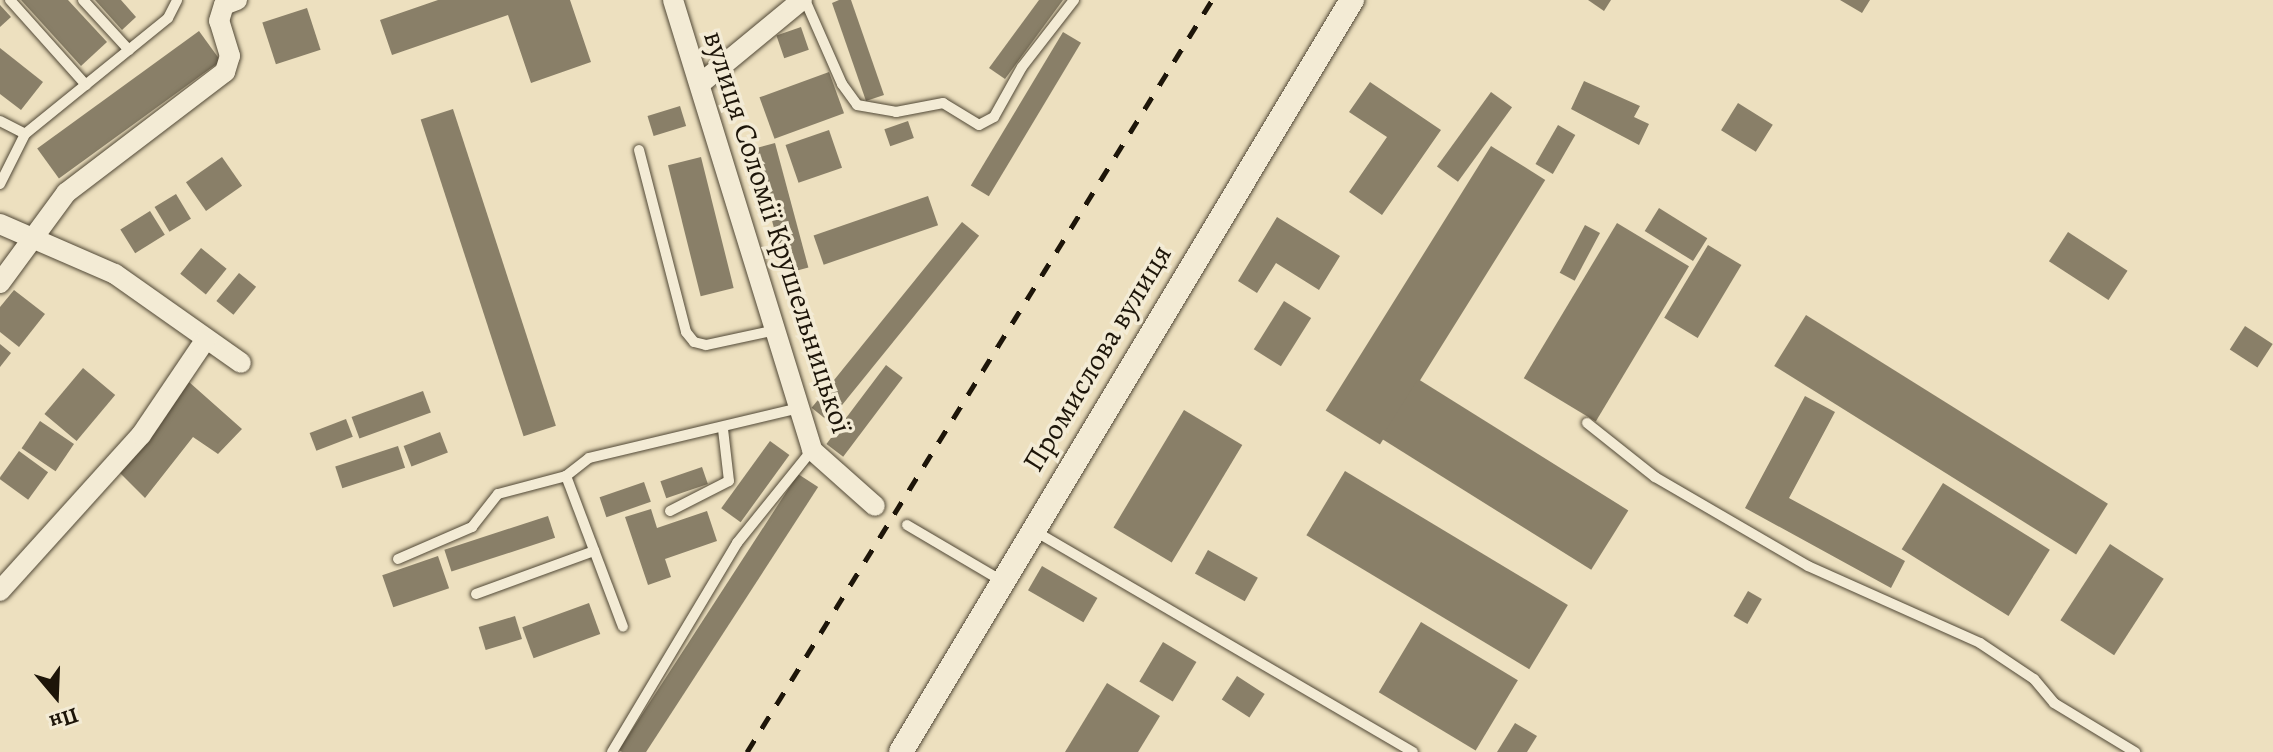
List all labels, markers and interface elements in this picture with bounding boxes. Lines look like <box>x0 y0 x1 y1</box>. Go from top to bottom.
street label: вулиця Соломії Крушельницької <box>696 26 860 438</box>
street label: Промислова вулиця <box>1015 238 1179 478</box>
north arrow <box>16 656 96 736</box>
text: Пн <box>45 700 82 738</box>

